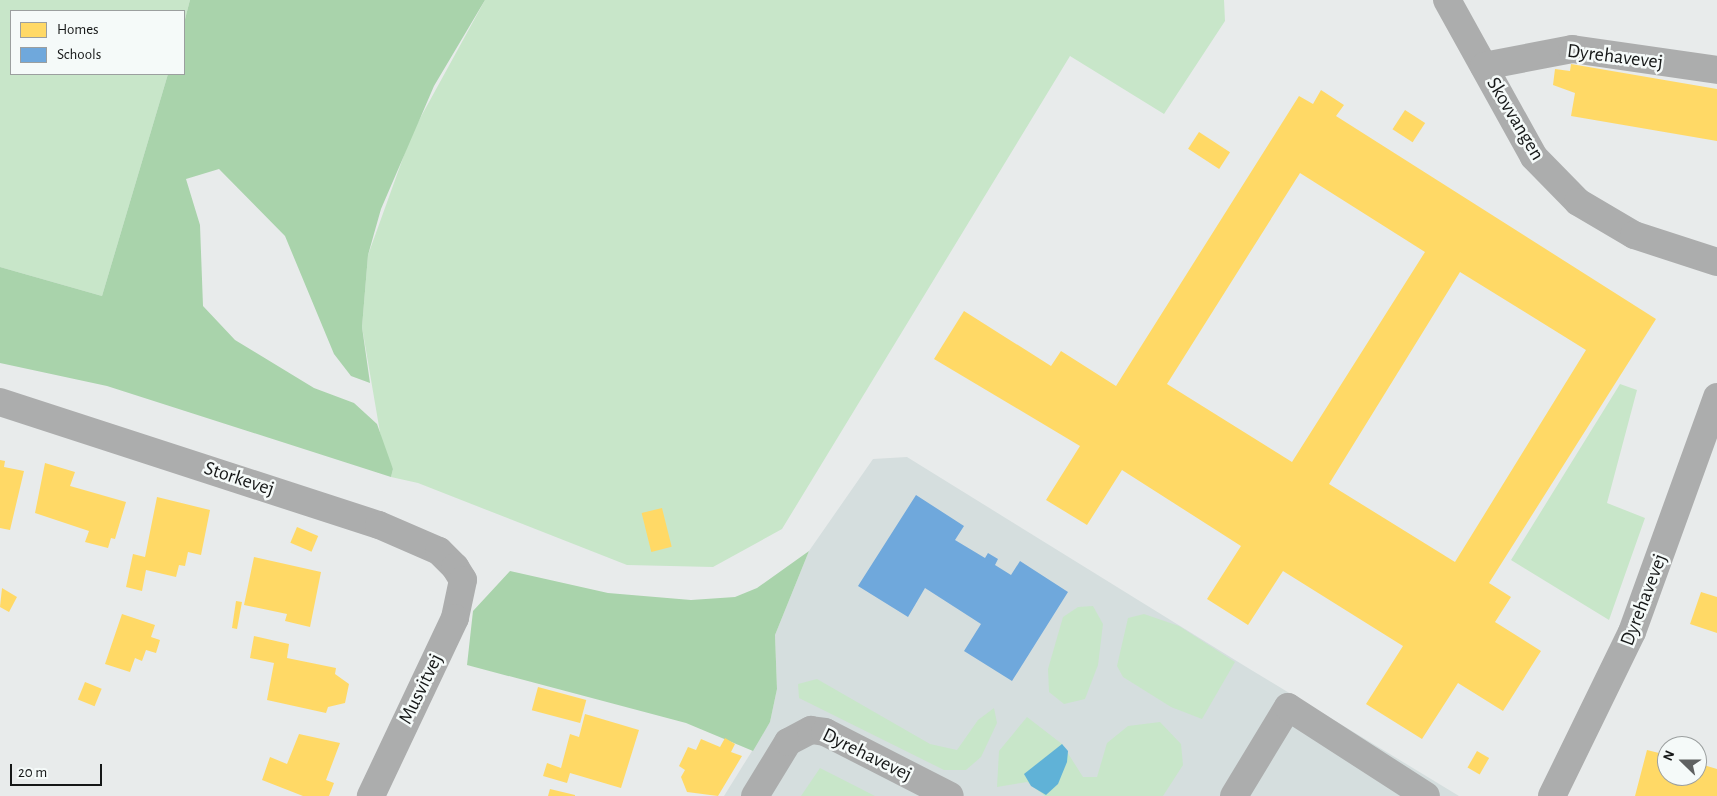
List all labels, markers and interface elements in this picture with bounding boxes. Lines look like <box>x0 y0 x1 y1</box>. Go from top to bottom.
legend <box>10 10 185 75</box>
text: Homes <box>57 22 99 37</box>
street label: Dyrehavevej <box>1566 39 1664 75</box>
text: Schools <box>57 47 101 62</box>
street label: Skovvangen <box>1481 73 1549 165</box>
street label: Storkevej <box>201 456 277 502</box>
street label: Dyrehavevej <box>1615 551 1673 649</box>
street label: Musvitvej <box>394 650 448 728</box>
street label: Dyrehavevej <box>818 723 916 787</box>
north arrow <box>1657 736 1707 786</box>
text: N <box>1661 749 1677 763</box>
scale bar <box>12 754 105 786</box>
text: 20 m <box>18 765 47 780</box>

